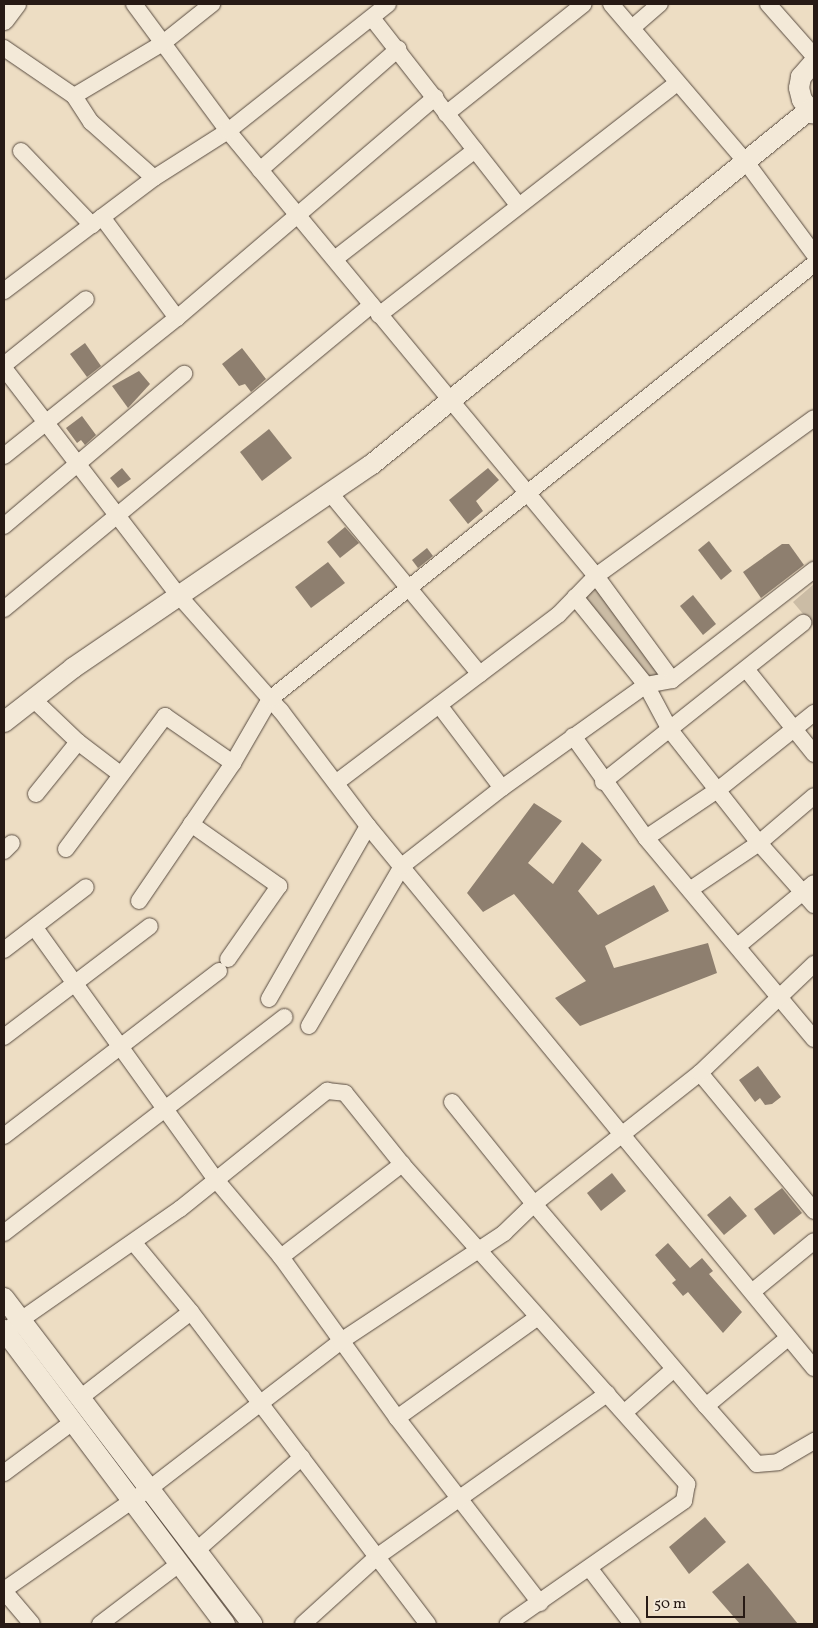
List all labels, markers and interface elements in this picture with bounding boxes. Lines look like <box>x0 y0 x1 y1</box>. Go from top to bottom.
scale bar <box>648 1586 747 1618</box>
text: 50 m <box>654 1594 686 1615</box>

